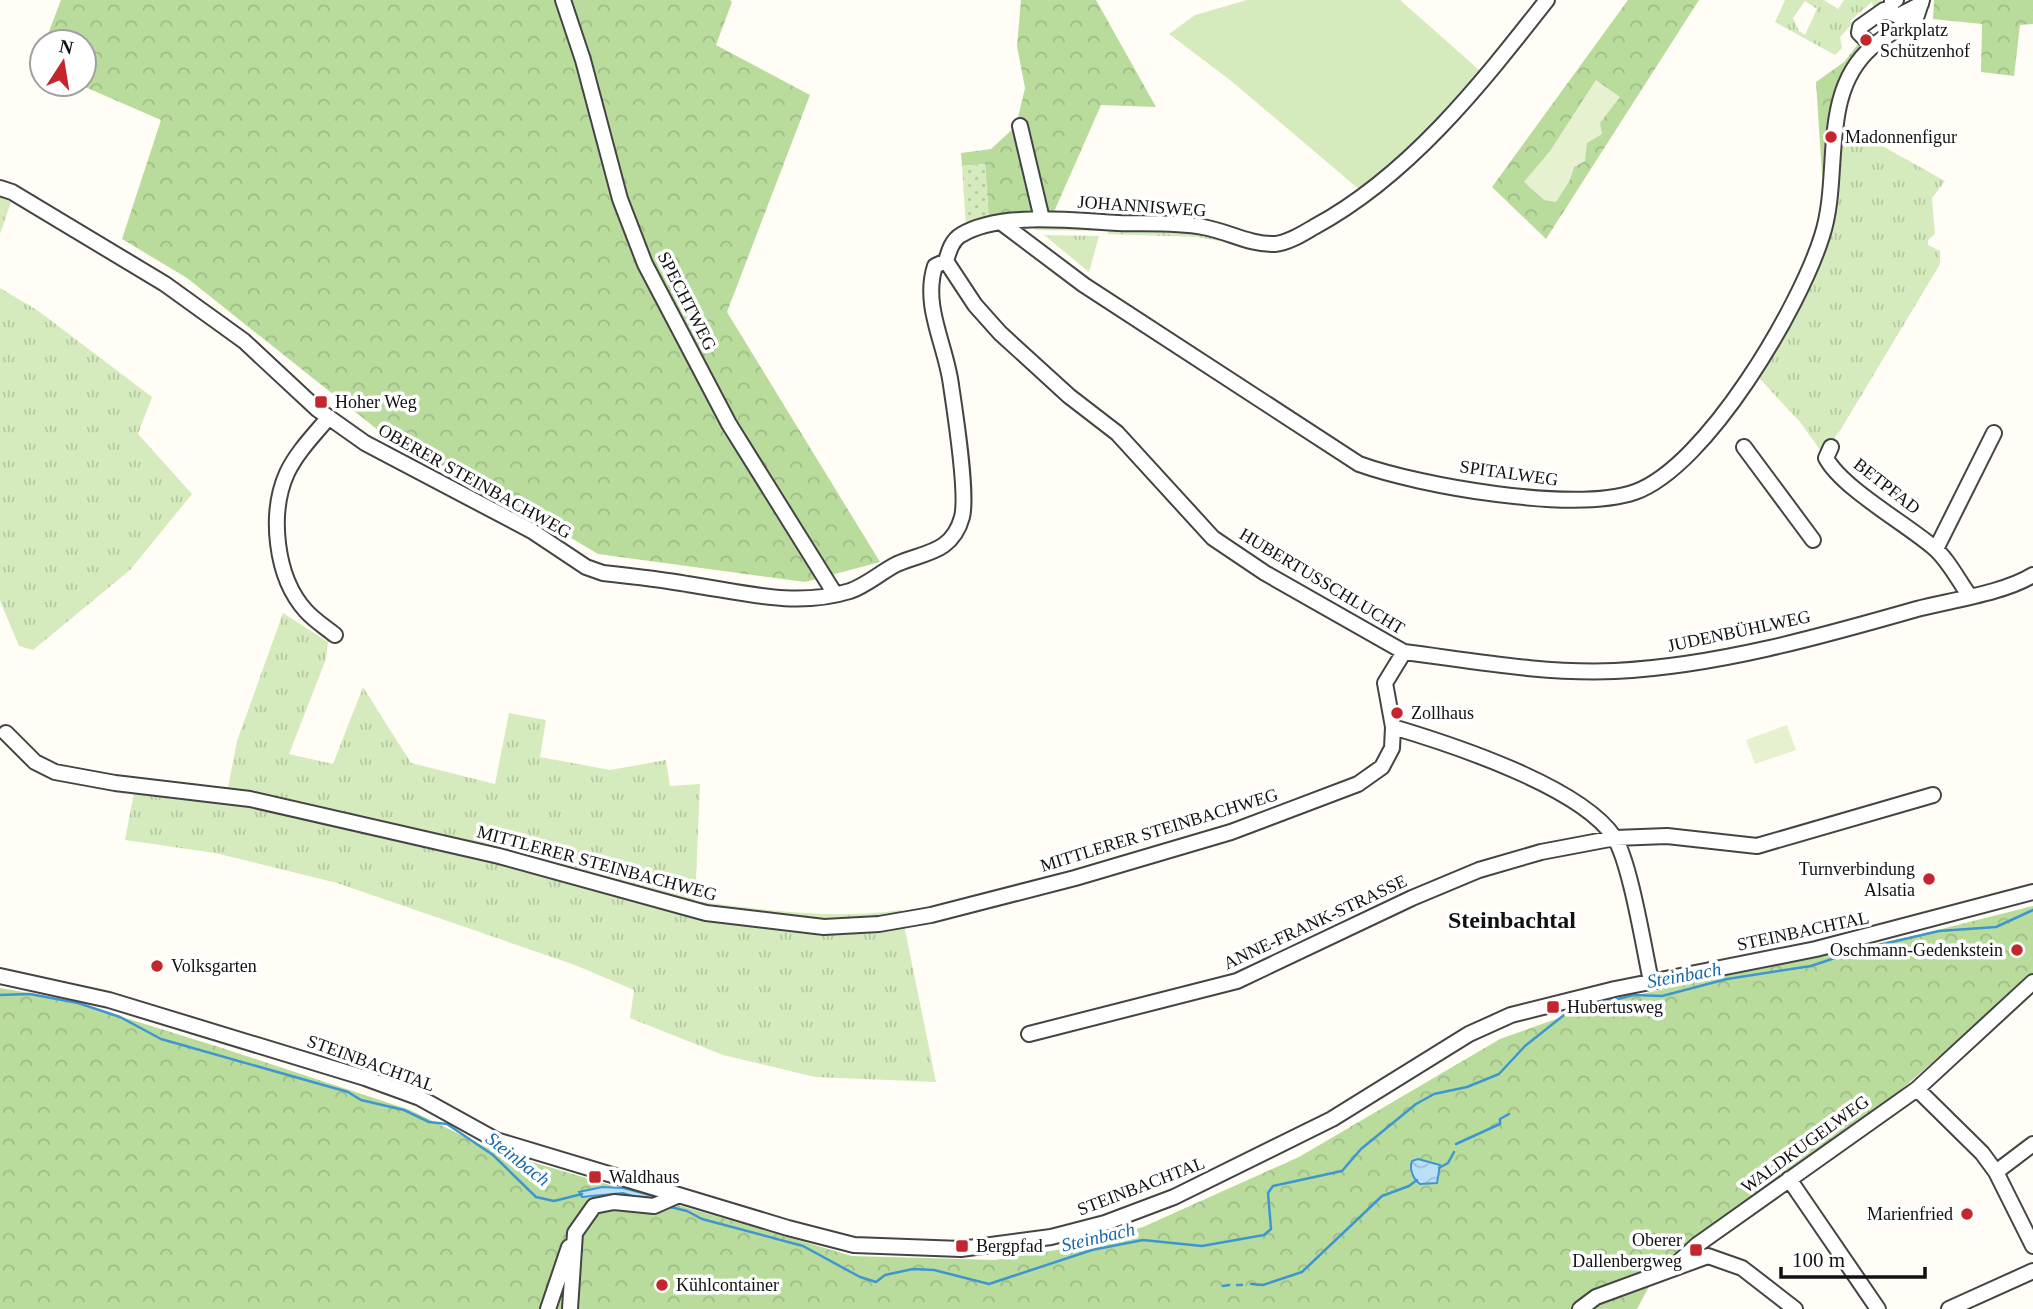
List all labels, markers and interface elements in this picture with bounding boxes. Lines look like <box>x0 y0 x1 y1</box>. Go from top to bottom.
place label: Parkplatz Schützenhof <box>1880 20 1970 61</box>
north arrow <box>28 28 98 98</box>
marker: Parkplatz Schützenhof <box>1858 32 1874 48</box>
text: N <box>58 35 76 59</box>
place label: Madonnenfigur <box>1845 127 1957 147</box>
marker: Madonnenfigur <box>1823 129 1839 145</box>
street label: JOHANNISWEG <box>1077 192 1207 220</box>
street label: SPECHTWEG <box>654 248 720 354</box>
place label: Hoher Weg <box>335 392 417 412</box>
marker: Hoher Weg <box>313 394 329 410</box>
street label: OBERER STEINBACHWEG <box>375 420 575 542</box>
street label: BETPFAD <box>1850 454 1924 518</box>
street label: SPITALWEG <box>1458 456 1560 490</box>
street label: HUBERTUSSCHLUCHT <box>1236 524 1408 638</box>
street label: JUDENBÜHLWEG <box>1666 606 1812 656</box>
place label: Zollhaus <box>1411 703 1474 723</box>
marker: Zollhaus <box>1389 705 1405 721</box>
street label: MITTLERER STEINBACHWEG <box>1038 784 1280 876</box>
street label: MITTLERER STEINBACHWEG <box>475 821 719 905</box>
place label: Turnverbindung Alsatia <box>1799 859 1915 900</box>
street label: ANNE-FRANK-STRASSE <box>1220 871 1410 973</box>
marker: Turnverbindung Alsatia <box>1921 871 1937 887</box>
district label: Steinbachtal <box>1448 907 1576 933</box>
street label: STEINBACHTAL <box>1735 907 1871 955</box>
place label: Oschmann-Gedenkstein <box>1830 940 2003 960</box>
marker: Oschmann-Gedenkstein <box>2009 942 2025 958</box>
place label: Volksgarten <box>171 956 257 976</box>
marker: Volksgarten <box>149 958 165 974</box>
water label: Steinbach <box>1645 958 1723 992</box>
place label: Hubertusweg <box>1567 997 1663 1017</box>
marker: Hubertusweg <box>1545 999 1561 1015</box>
street label: STEINBACHTAL <box>304 1031 438 1095</box>
street label: WALDKUGELWEG <box>1737 1091 1873 1197</box>
water label: Steinbach <box>482 1128 554 1190</box>
street label: STEINBACHTAL <box>1075 1153 1207 1219</box>
place label: Waldhaus <box>609 1167 680 1187</box>
marker: Waldhaus <box>587 1169 603 1185</box>
place label: Marienfried <box>1867 1204 1953 1224</box>
marker: Marienfried <box>1959 1206 1975 1222</box>
water label: Steinbach <box>1059 1218 1137 1256</box>
place label: Oberer Dallenbergweg <box>1572 1230 1682 1271</box>
place label: Bergpfad <box>976 1236 1043 1256</box>
scale bar <box>1781 1236 1924 1280</box>
marker: Bergpfad <box>954 1238 970 1254</box>
marker: Oberer Dallenbergweg <box>1688 1242 1704 1258</box>
text: 100 m <box>1792 1248 1845 1272</box>
place label: Kühlcontainer <box>676 1275 779 1295</box>
marker: Kühlcontainer <box>654 1277 670 1293</box>

